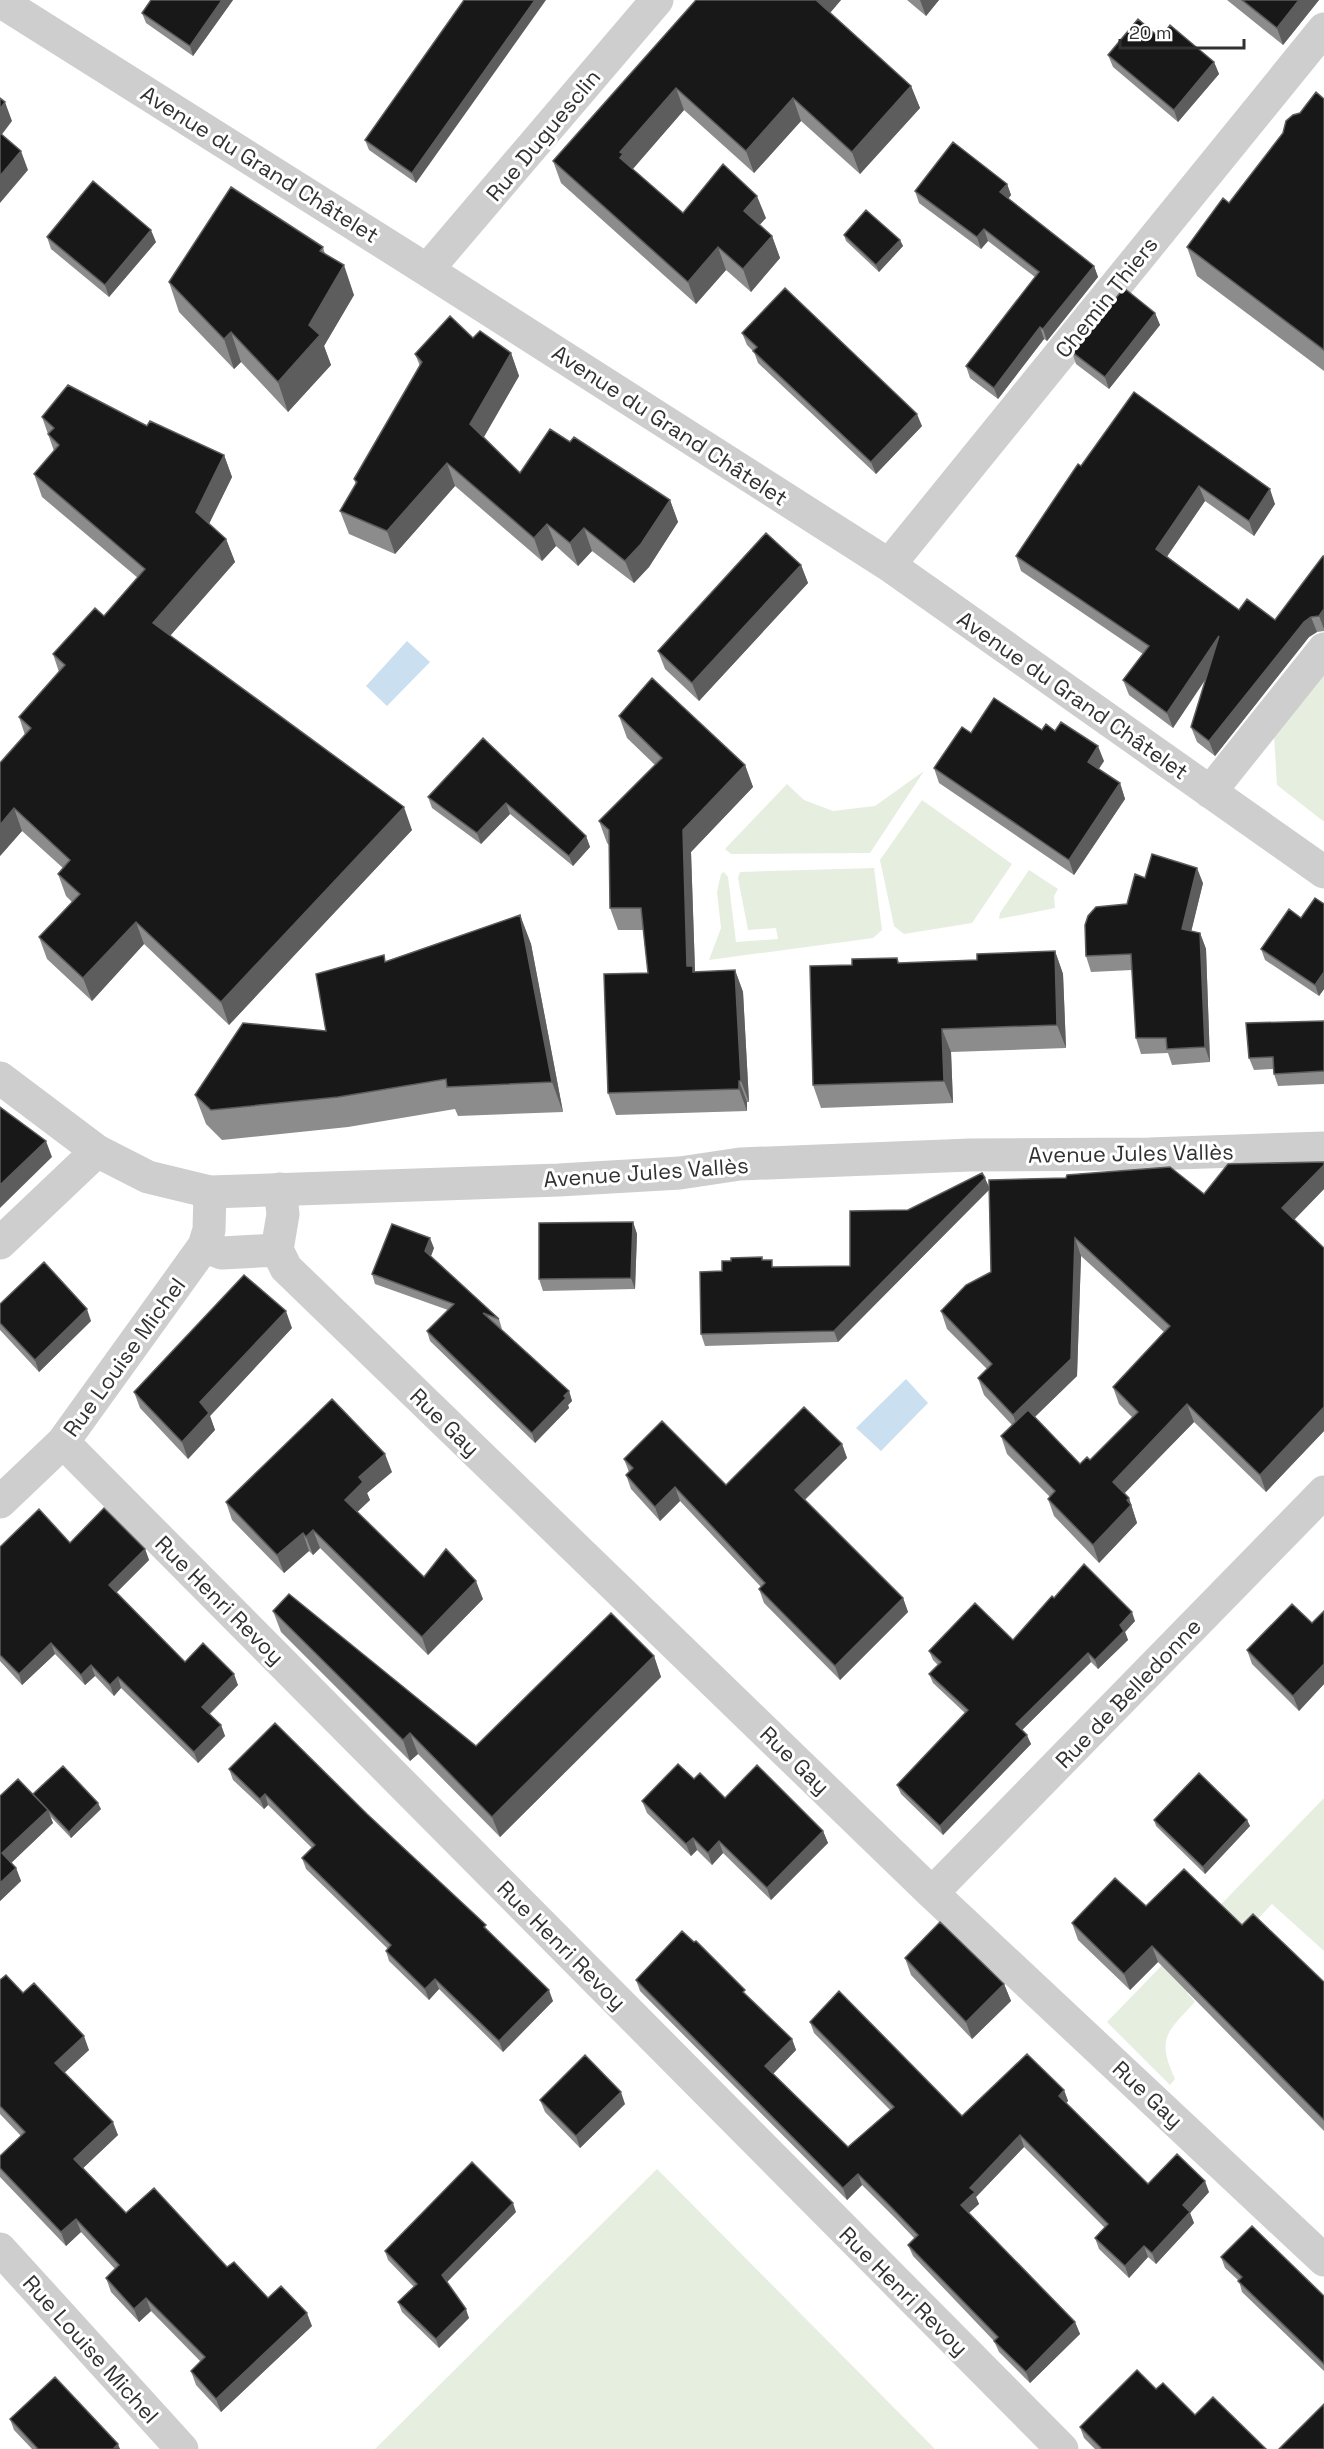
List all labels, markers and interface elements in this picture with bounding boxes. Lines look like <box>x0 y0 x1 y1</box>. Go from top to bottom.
scale bar <box>1120 12 1244 50</box>
text: 20 m <box>1129 21 1172 44</box>
street label: Rue Duguesclin <box>480 63 606 207</box>
street label: Avenue du Grand Châtelet <box>136 79 384 249</box>
street label: Chemin Thiers <box>1049 231 1163 363</box>
street label: Avenue du Grand Châtelet <box>547 338 793 512</box>
street label: Avenue du Grand Châtelet <box>952 605 1194 785</box>
street label: Avenue Jules Vallès <box>1028 1137 1234 1169</box>
street label: Avenue Jules Vallès <box>542 1151 750 1193</box>
street label: Rue Louise Michel <box>57 1272 191 1442</box>
street label: Rue Gay <box>404 1382 486 1462</box>
street label: Rue Henri Revoy <box>150 1530 290 1670</box>
street label: Rue de Belledonne <box>1049 1612 1207 1774</box>
street label: Rue Gay <box>754 1720 836 1800</box>
street label: Rue Henri Revoy <box>492 1875 632 2015</box>
street label: Rue Gay <box>1107 2054 1189 2134</box>
street label: Rue Henri Revoy <box>834 2221 974 2361</box>
street label: Rue Louise Michel <box>17 2269 165 2429</box>

